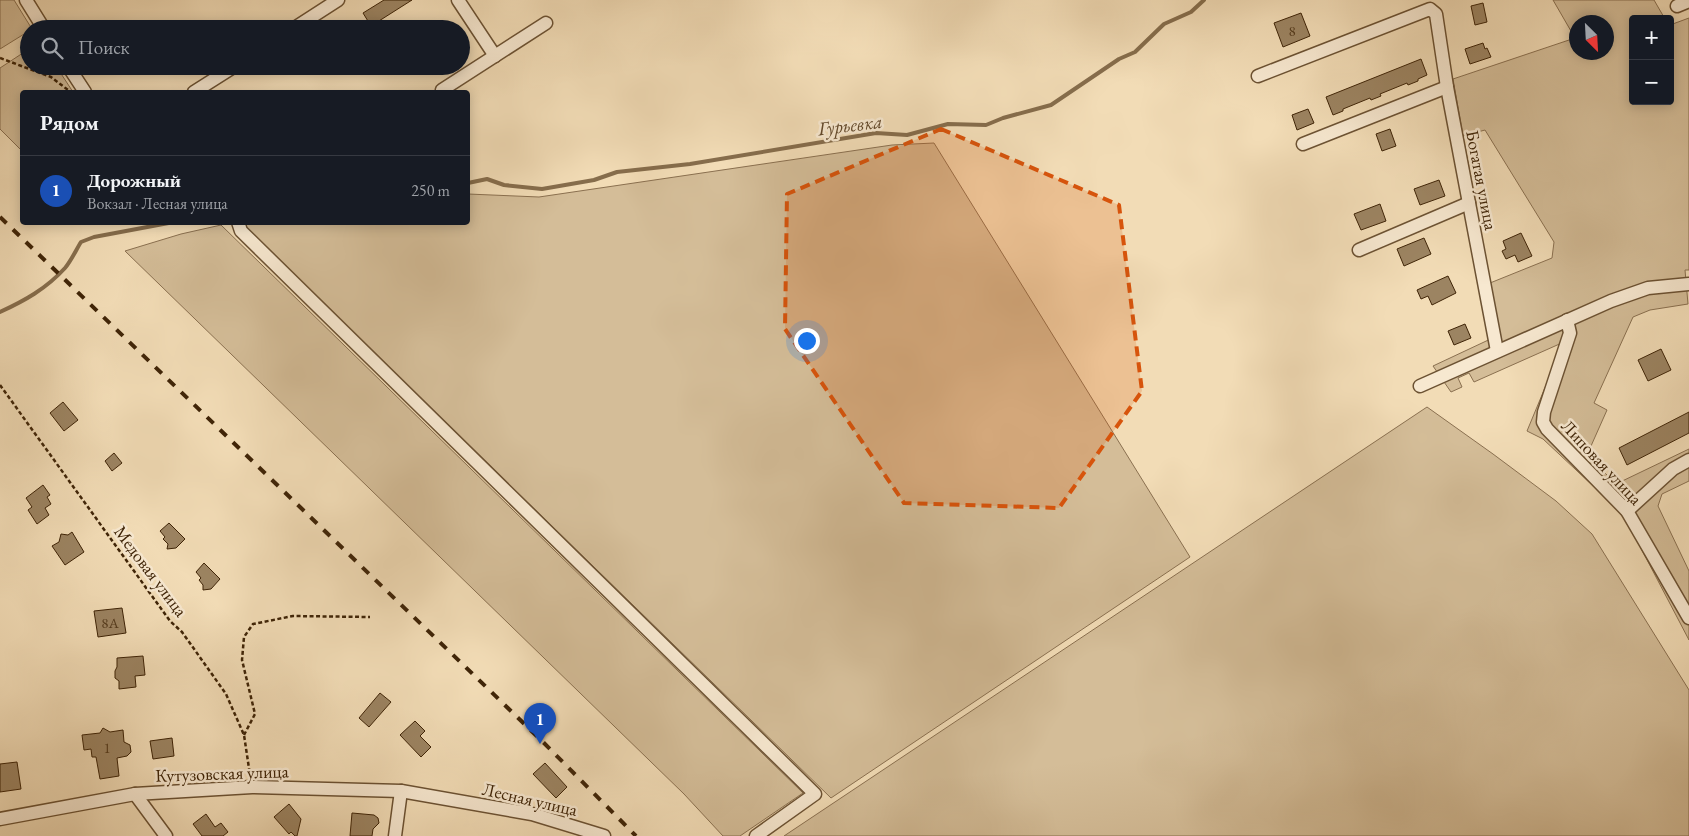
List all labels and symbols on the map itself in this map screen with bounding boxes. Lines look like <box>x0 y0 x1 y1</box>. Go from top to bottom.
north arrow <box>1569 15 1614 60</box>
house number: 8 <box>1288 21 1296 40</box>
water label: Гурьевка <box>815 109 884 141</box>
street label: Богатая улица <box>1461 128 1503 233</box>
your location <box>794 328 820 354</box>
street label: Липовая улица <box>1557 414 1648 510</box>
street label: Медовая улица <box>109 521 193 622</box>
house number: 8А <box>101 613 119 632</box>
pin: 1 <box>524 703 556 744</box>
house number: 1 <box>103 738 111 757</box>
street label: Кутузовская улица <box>155 759 290 787</box>
street label: Лесная улица <box>480 777 581 821</box>

